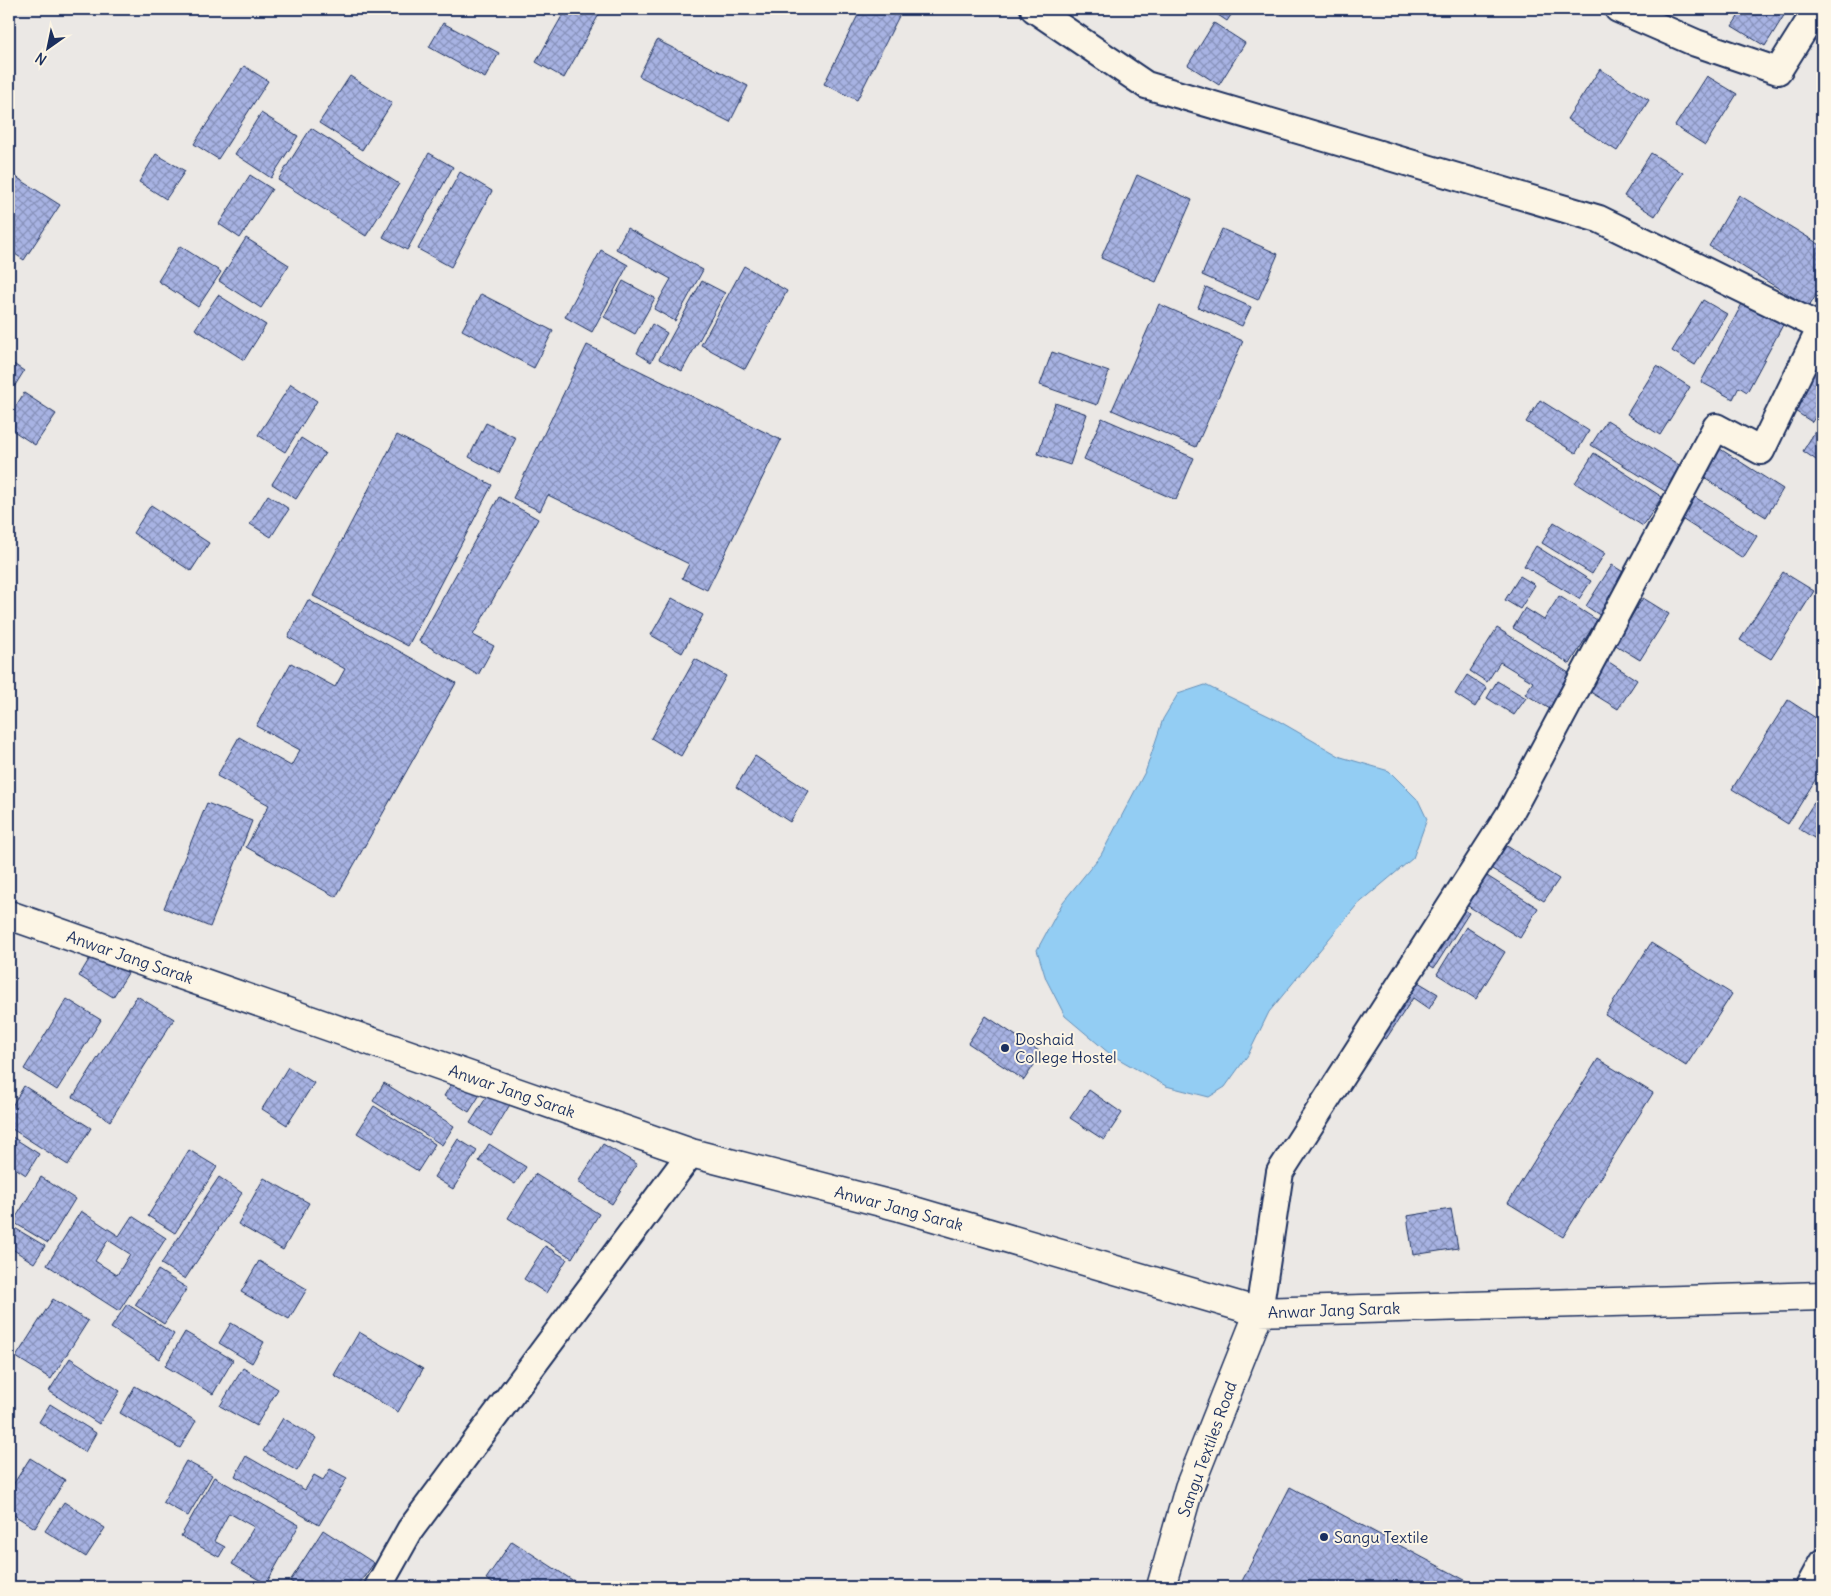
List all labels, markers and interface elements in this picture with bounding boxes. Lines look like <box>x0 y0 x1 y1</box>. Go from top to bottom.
north arrow <box>22 22 72 72</box>
text: N <box>32 49 50 69</box>
street label: Anwar Jang Sarak <box>64 926 196 988</box>
place label: Doshaid College Hostel <box>1015 1029 1117 1067</box>
marker: Doshaid College Hostel <box>999 1042 1011 1054</box>
street label: Anwar Jang Sarak <box>446 1060 578 1122</box>
street label: Anwar Jang Sarak <box>832 1181 966 1235</box>
street label: Anwar Jang Sarak <box>1267 1298 1401 1322</box>
street label: Sangu Textiles Road <box>1173 1378 1241 1520</box>
place label: Sangu Textile <box>1334 1527 1428 1547</box>
marker: Sangu Textile <box>1318 1531 1330 1543</box>

